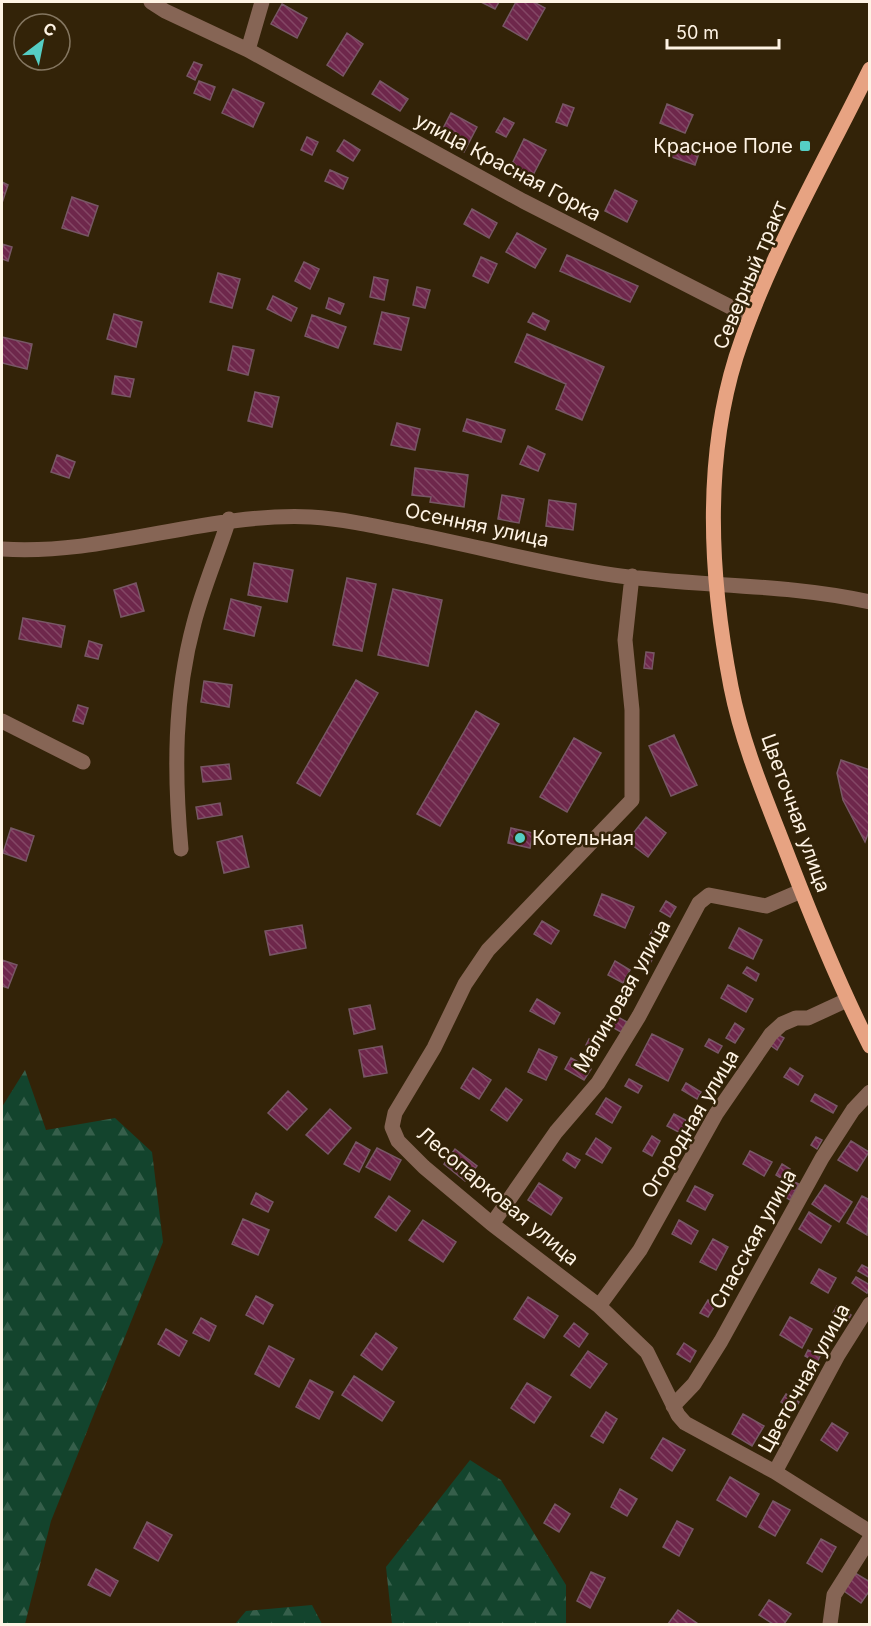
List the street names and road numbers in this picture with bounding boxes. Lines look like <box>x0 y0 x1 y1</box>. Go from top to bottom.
street label: улица Красная Горка <box>411 108 605 226</box>
street label: Северный тракт <box>708 197 792 353</box>
street label: Осенняя улица <box>403 498 551 552</box>
street label: Цветочная улица <box>756 731 836 895</box>
street label: Малиновая улица <box>568 915 676 1077</box>
street label: Огородная улица <box>636 1045 744 1203</box>
street label: Лесопарковая улица <box>412 1121 584 1271</box>
street label: Спасская улица <box>705 1165 801 1313</box>
street label: Цветочная улица <box>753 1299 855 1457</box>

